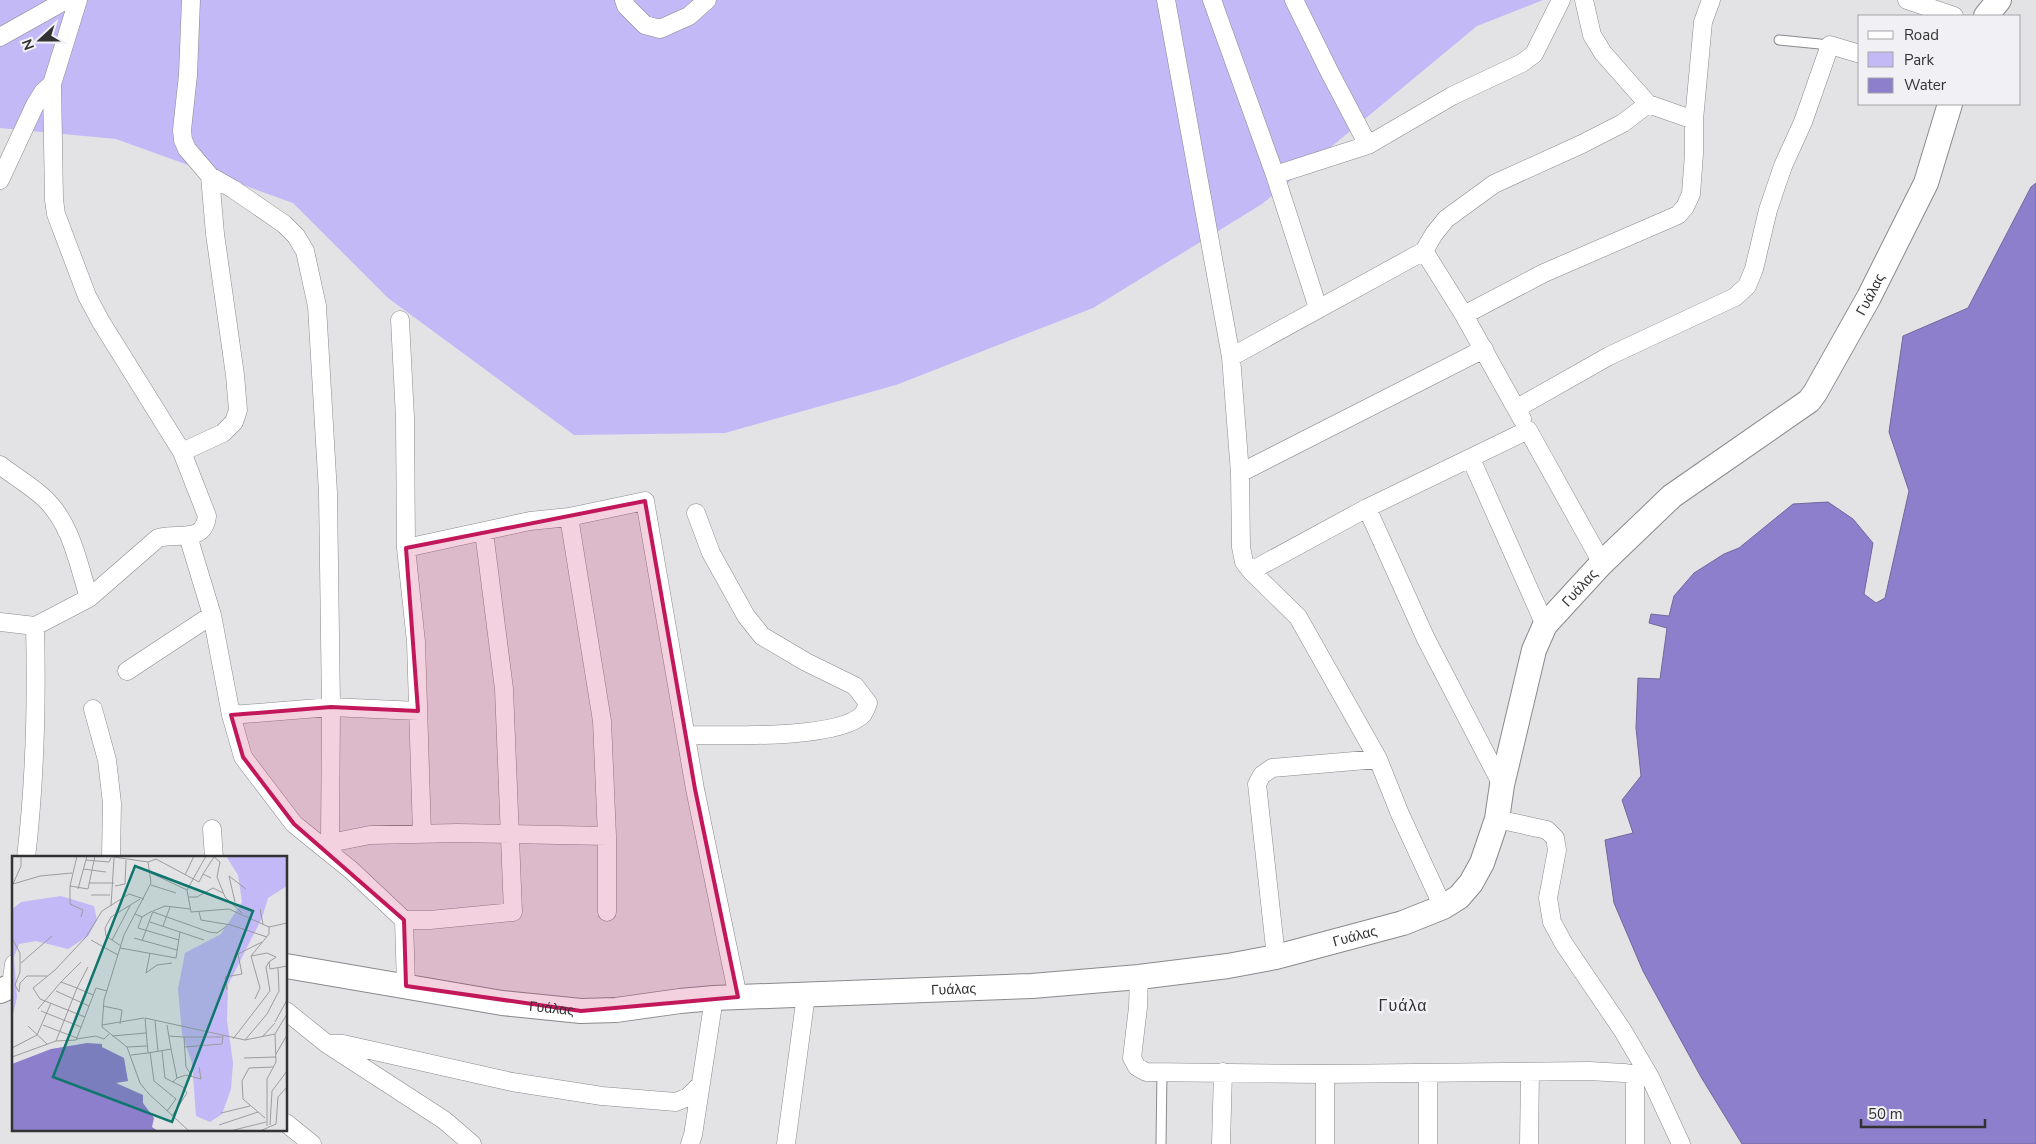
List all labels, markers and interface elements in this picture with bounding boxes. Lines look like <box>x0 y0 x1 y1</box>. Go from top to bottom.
north arrow <box>15 15 65 65</box>
legend <box>1858 15 2021 105</box>
text: Road <box>1904 25 1939 45</box>
text: N <box>18 36 39 53</box>
text: Park <box>1904 50 1934 70</box>
text: Water <box>1904 75 1947 95</box>
street label: Γυάλας <box>1851 270 1889 319</box>
street label: Γυάλας <box>1557 564 1602 611</box>
inset map <box>12 856 288 1132</box>
street label: Γυάλας <box>1331 921 1379 951</box>
street label: Γυάλας <box>931 979 977 999</box>
district label: Γυάλα <box>1379 995 1427 1017</box>
street label: Γυάλας <box>528 996 575 1020</box>
scale bar <box>1861 1096 1985 1128</box>
text: 50 m <box>1868 1104 1903 1124</box>

